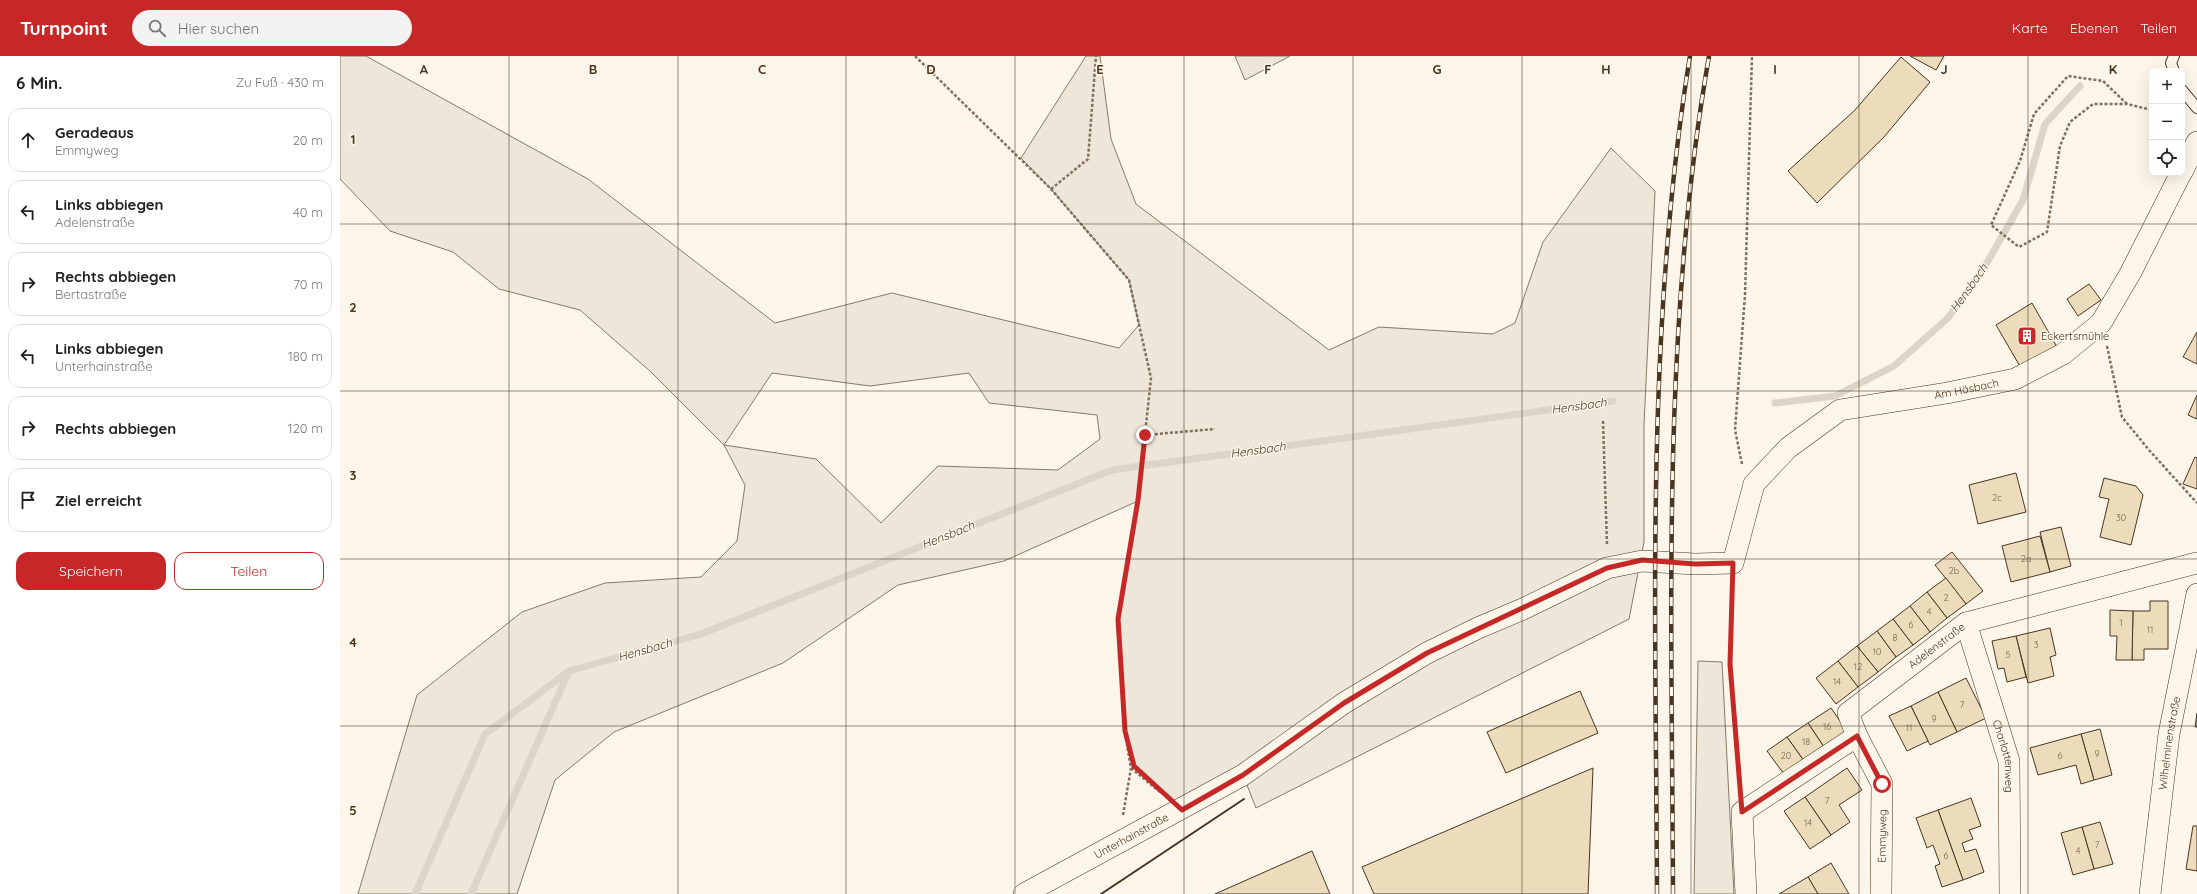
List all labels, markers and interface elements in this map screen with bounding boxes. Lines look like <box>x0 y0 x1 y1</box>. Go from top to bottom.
search box <box>132 10 412 46</box>
text: Turnpoint <box>20 16 108 40</box>
icon: search <box>146 17 168 39</box>
text: Hier suchen <box>178 19 259 38</box>
text: Karte <box>2012 19 2048 37</box>
text: Ebenen <box>2070 19 2118 37</box>
text: Teilen <box>2140 19 2177 37</box>
text: A <box>420 61 429 77</box>
text: B <box>589 61 597 77</box>
text: C <box>758 61 766 77</box>
text: D <box>926 61 936 77</box>
text: E <box>1096 61 1104 77</box>
text: F <box>1264 61 1272 77</box>
text: G <box>1432 61 1442 77</box>
text: H <box>1601 61 1611 77</box>
text: I <box>1773 61 1777 77</box>
text: J <box>1940 61 1948 77</box>
text: K <box>2109 61 2118 77</box>
map controls <box>2149 68 2185 176</box>
button: + <box>2149 68 2185 104</box>
text: 6 Min. <box>16 72 62 93</box>
text: Zu Fuß · 430 m <box>236 74 324 90</box>
button: − <box>2149 104 2185 140</box>
text: Geradeaus <box>55 123 134 142</box>
icon: ahead <box>17 129 39 151</box>
text: 1 <box>350 131 356 147</box>
text: 20 m <box>293 132 323 148</box>
button: locate <box>2149 140 2185 176</box>
text: Emmyweg <box>55 142 119 158</box>
text: Links abbiegen <box>55 195 163 214</box>
icon: left <box>17 201 39 223</box>
text: 40 m <box>293 204 323 220</box>
text: Adelenstraße <box>55 214 135 230</box>
water label: Hensbach <box>1947 261 1991 315</box>
text: Rechts abbiegen <box>55 267 176 286</box>
icon: right <box>17 273 39 295</box>
text: 70 m <box>293 276 323 292</box>
text: Bertastraße <box>55 286 127 302</box>
text: 2 <box>349 299 357 315</box>
building icon: Eckertsmühle <box>2016 325 2038 347</box>
place label: Eckertsmühle <box>2041 329 2109 343</box>
text: Links abbiegen <box>55 339 163 358</box>
icon: left <box>17 345 39 367</box>
text: 180 m <box>288 348 323 364</box>
text: Unterhainstraße <box>55 358 153 374</box>
street label: Am Häsbach <box>1933 376 2000 402</box>
water label: Hensbach <box>1550 394 1608 417</box>
icon: right <box>17 417 39 439</box>
text: Rechts abbiegen <box>55 419 176 438</box>
text: 120 m <box>288 420 323 436</box>
route end <box>1136 426 1154 444</box>
water label: Hensbach <box>1229 438 1287 461</box>
text: 3 <box>350 467 357 483</box>
icon: arrive <box>17 489 39 511</box>
text: Ziel erreicht <box>55 491 142 510</box>
house number: 2c <box>1992 492 2002 503</box>
house number: 30 <box>2116 512 2126 523</box>
water label: Hensbach <box>919 517 977 552</box>
button: Speichern <box>16 552 166 590</box>
button: Teilen <box>174 552 324 590</box>
house number: 2a <box>2021 553 2031 564</box>
house number: 2b <box>1949 565 1960 576</box>
house number: 2 <box>1944 592 1949 603</box>
house number: 4 <box>1927 606 1932 617</box>
house number: 1 <box>2119 617 2123 628</box>
street label: Adelenstraße <box>1905 619 1968 672</box>
house number: 6 <box>1909 619 1914 630</box>
house number: 11 <box>2147 624 2153 635</box>
house number: 8 <box>1893 632 1898 643</box>
text: 4 <box>349 634 357 650</box>
water label: Hensbach <box>616 635 674 664</box>
house number: 3 <box>2034 639 2039 650</box>
house number: 10 <box>1873 646 1881 657</box>
house number: 5 <box>2006 649 2011 660</box>
house number: 12 <box>1854 661 1862 672</box>
house number: 14 <box>1833 676 1841 687</box>
street label: Wilhelminenstraße <box>2155 695 2183 791</box>
house number: 7 <box>1960 699 1965 710</box>
house number: 9 <box>1931 713 1937 724</box>
street label: Charlottenweg <box>1990 718 2016 793</box>
house number: 16 <box>1823 721 1831 732</box>
house number: 11 <box>1906 722 1912 733</box>
house number: 18 <box>1802 736 1810 747</box>
house number: 9 <box>2094 748 2100 759</box>
house number: 20 <box>1781 750 1791 761</box>
house number: 6 <box>2058 750 2063 761</box>
route start <box>1873 775 1891 793</box>
house number: 7 <box>1825 795 1830 806</box>
text: 5 <box>349 802 357 818</box>
street label: Emmyweg <box>1875 809 1889 863</box>
street label: Unterhainstraße <box>1092 810 1171 862</box>
house number: 14 <box>1804 817 1812 828</box>
house number: 7 <box>2095 839 2100 850</box>
house number: 4 <box>2076 845 2081 856</box>
house number: 6 <box>1944 850 1949 861</box>

